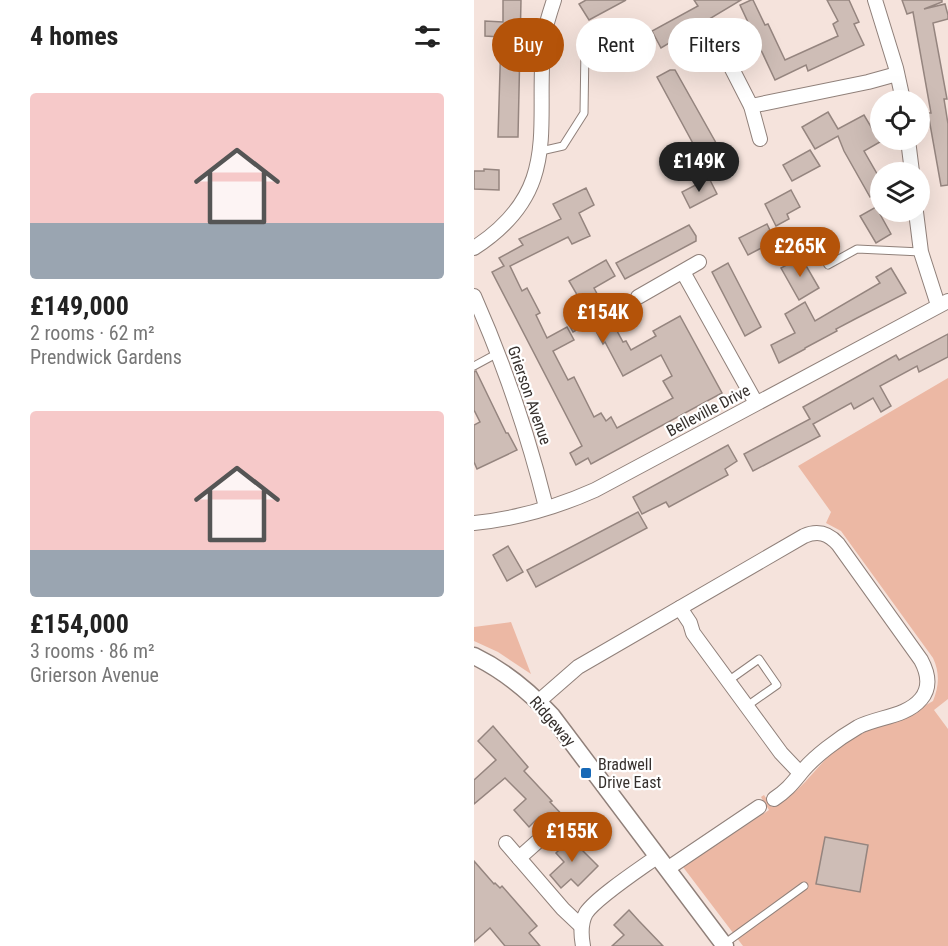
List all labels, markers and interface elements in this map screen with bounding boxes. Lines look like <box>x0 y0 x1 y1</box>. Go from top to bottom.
chip: Buy <box>492 18 564 72</box>
chip: Rent <box>576 18 656 72</box>
chip: Filters <box>668 18 762 72</box>
icon: filters <box>411 20 444 53</box>
text: 4 homes <box>30 21 118 51</box>
map controls <box>870 90 930 222</box>
button: locate <box>870 90 930 150</box>
icon: home <box>183 132 291 240</box>
pin: £149K <box>657 142 741 193</box>
text: £149K <box>673 149 725 173</box>
button: layers <box>870 162 930 222</box>
pin: £265K <box>758 227 842 278</box>
text: £265K <box>774 234 826 258</box>
text: £149,000 <box>30 291 129 321</box>
pin: £154K <box>561 293 645 344</box>
text: £154K <box>577 300 629 324</box>
text: 2 rooms · 62 m² <box>30 321 155 345</box>
street label: Grierson Avenue <box>504 343 555 447</box>
text: Prendwick Gardens <box>30 345 182 369</box>
street label: Belleville Drive <box>663 380 753 440</box>
icon: home <box>183 450 291 558</box>
text: £154,000 <box>30 609 129 639</box>
text: 3 rooms · 86 m² <box>30 639 155 663</box>
text: Grierson Avenue <box>30 663 159 687</box>
street label: Ridgeway <box>526 692 580 750</box>
place label: Bradwell Drive East <box>598 755 662 792</box>
marker: Bradwell Drive East <box>579 766 593 780</box>
pin: £155K <box>530 812 614 863</box>
text: £155K <box>546 819 598 843</box>

